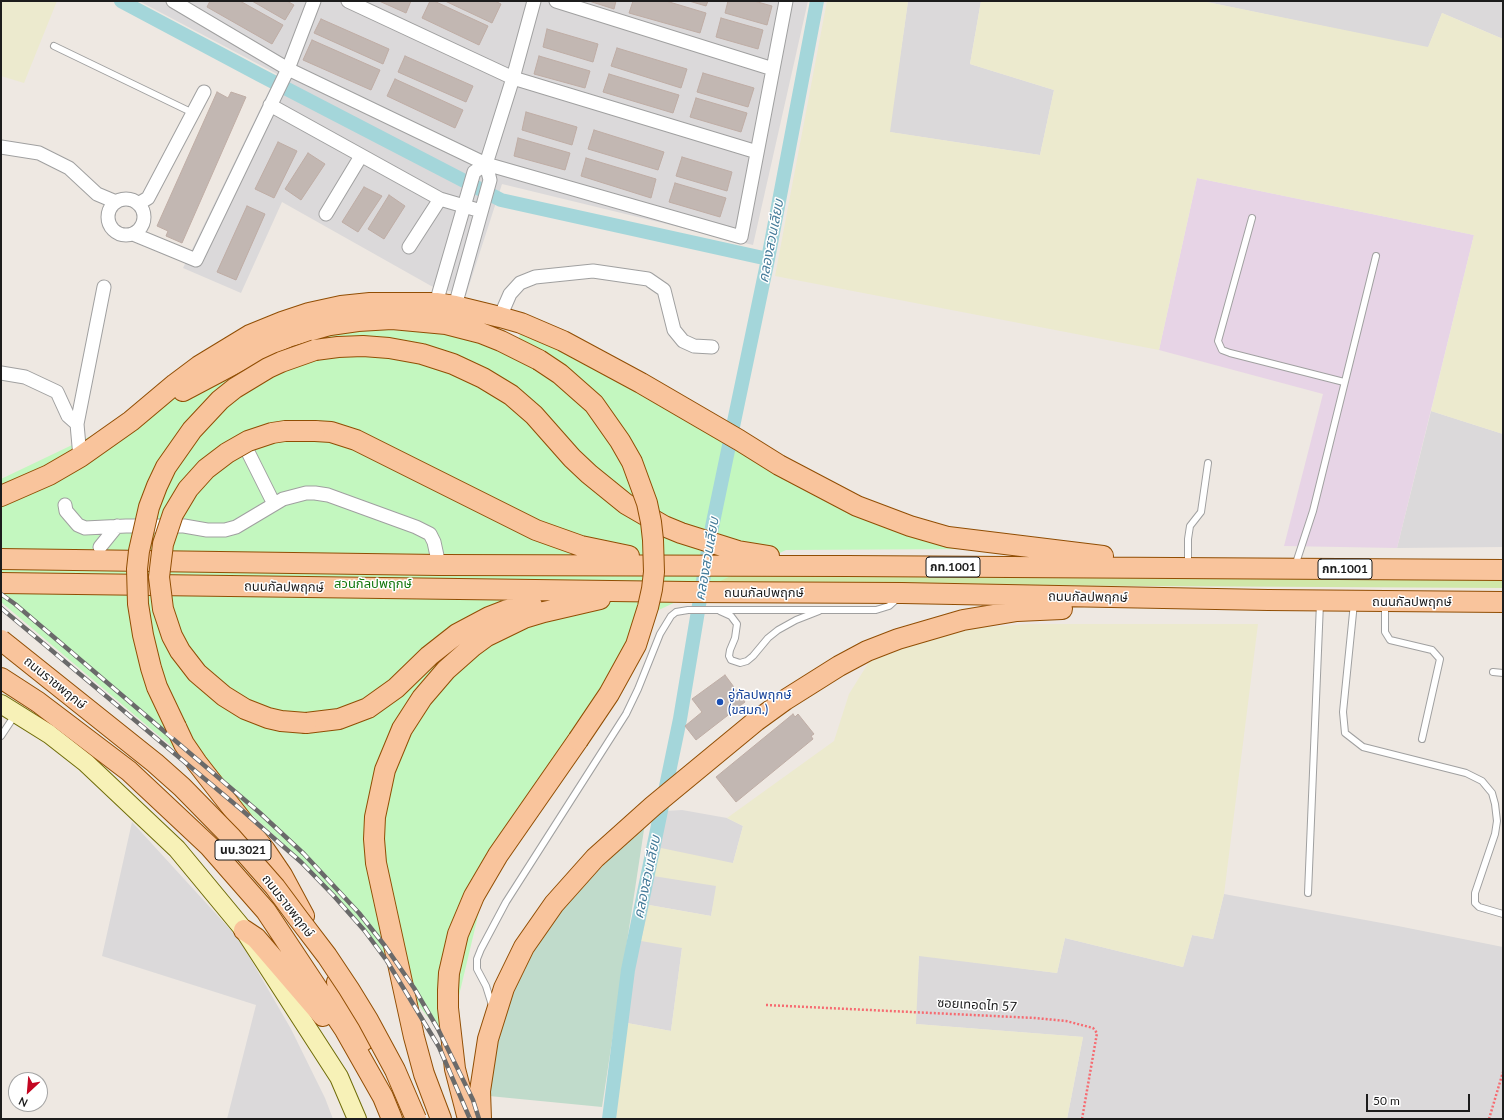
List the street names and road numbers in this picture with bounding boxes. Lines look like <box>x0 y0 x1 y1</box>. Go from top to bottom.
road number: กท.1001 <box>926 557 980 577</box>
road number: กท.1001 <box>1318 559 1372 579</box>
street label: ถนนกัลปพฤกษ์ <box>244 579 324 595</box>
street label: ถนนกัลปพฤกษ์ <box>724 585 804 601</box>
street label: ถนนกัลปพฤกษ์ <box>1048 589 1128 605</box>
street label: ถนนกัลปพฤกษ์ <box>1372 594 1452 610</box>
street label: ถนนราชพฤกษ์ <box>21 653 89 713</box>
road number: นบ.3021 <box>215 840 271 860</box>
street label: ถนนราชพฤกษ์ <box>259 871 317 941</box>
street label: ซอยเทอดไท 57 <box>937 995 1017 1015</box>

